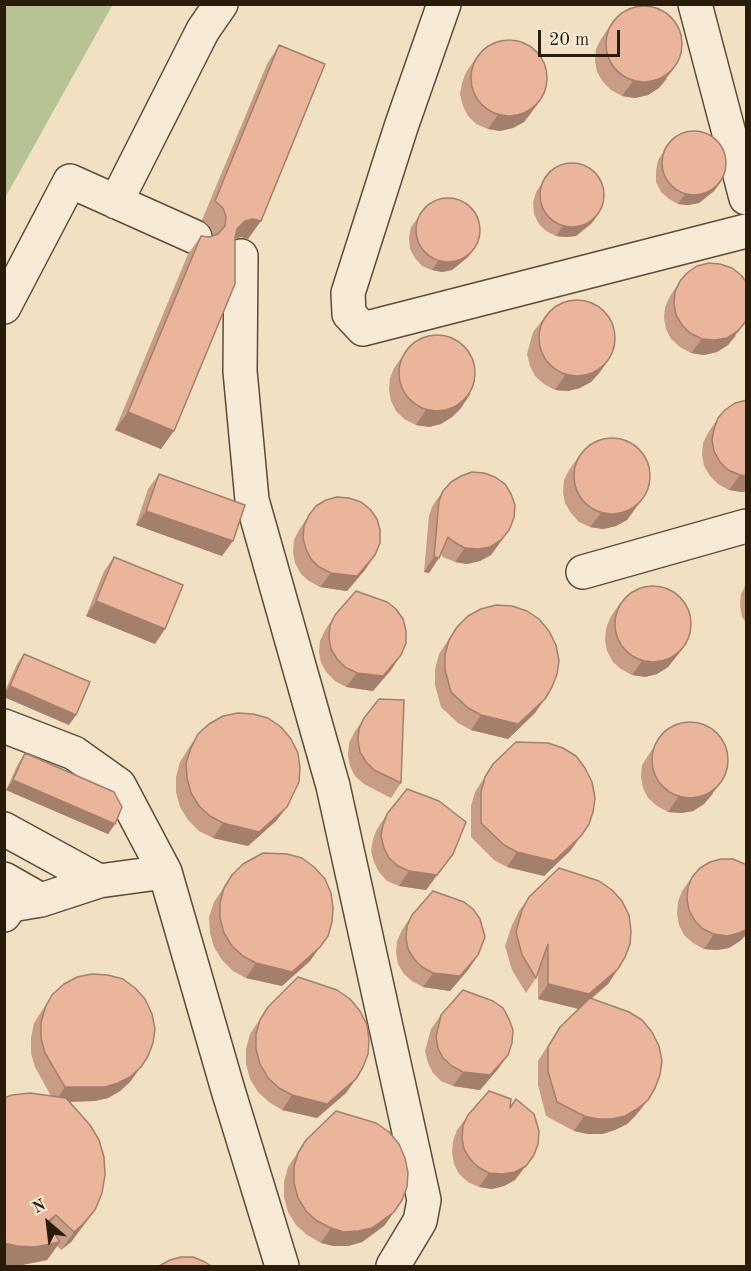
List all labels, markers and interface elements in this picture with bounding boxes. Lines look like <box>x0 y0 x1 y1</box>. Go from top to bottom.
scale bar <box>541 18 624 56</box>
text: 20 m <box>549 31 589 49</box>
north arrow <box>18 1193 78 1253</box>
text: N <box>30 1197 49 1217</box>

